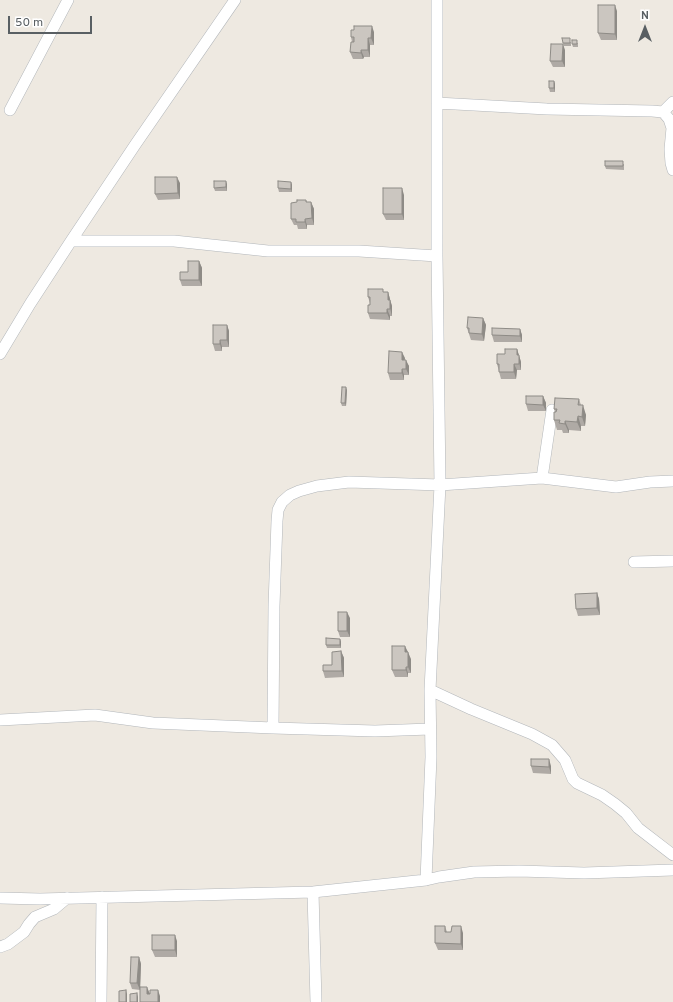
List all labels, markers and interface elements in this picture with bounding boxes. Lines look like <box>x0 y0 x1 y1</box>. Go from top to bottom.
scale bar <box>10 8 94 34</box>
north arrow <box>625 8 665 48</box>
text: N <box>641 9 649 23</box>
text: 50 m <box>15 15 43 31</box>

